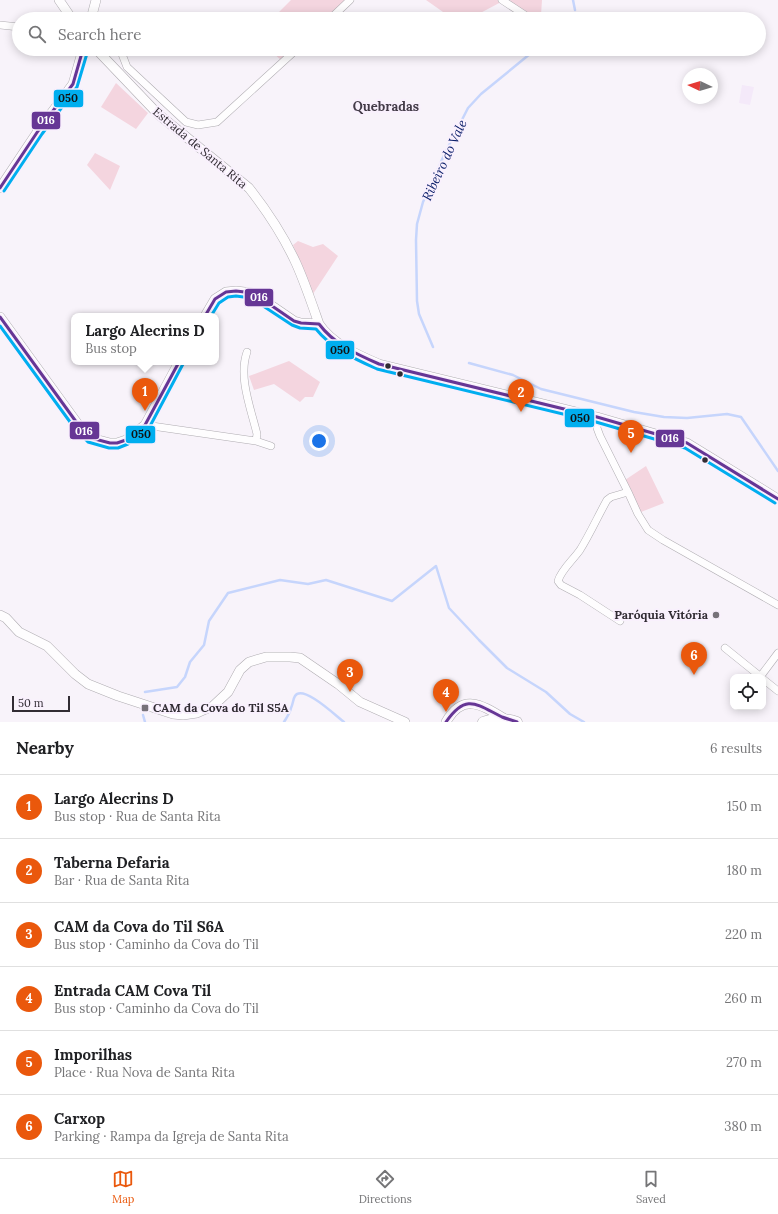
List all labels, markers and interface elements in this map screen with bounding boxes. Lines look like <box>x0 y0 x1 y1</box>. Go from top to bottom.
search box <box>12 12 766 56</box>
icon: search <box>26 23 48 45</box>
text: Search here <box>58 25 141 44</box>
north arrow <box>682 68 718 104</box>
line badge: 050 <box>53 89 84 108</box>
text: 050 <box>58 91 78 105</box>
district label: Quebradas <box>353 98 419 115</box>
street label: Estrada de Santa Rita <box>150 104 251 191</box>
line badge: 016 <box>31 111 61 130</box>
text: 016 <box>37 113 55 127</box>
water label: Ribeiro do Vale <box>418 117 471 203</box>
line badge: 016 <box>244 288 274 307</box>
text: 016 <box>250 290 268 304</box>
popup <box>71 313 219 365</box>
text: Largo Alecrins D <box>85 321 205 340</box>
text: Bus stop <box>85 340 137 357</box>
line badge: 050 <box>325 340 355 360</box>
text: 050 <box>330 343 350 357</box>
unlabelled marker <box>383 361 393 371</box>
unlabelled marker <box>395 369 405 379</box>
pin: 1 <box>132 378 158 411</box>
pin: 2 <box>508 379 534 412</box>
line badge: 050 <box>564 408 595 428</box>
text: 050 <box>570 411 590 425</box>
pin: 5 <box>618 420 644 453</box>
line badge: 016 <box>69 421 100 440</box>
text: 016 <box>75 424 93 438</box>
line badge: 050 <box>125 425 156 444</box>
text: 050 <box>131 427 151 441</box>
line badge: 016 <box>655 429 685 448</box>
your location <box>309 431 329 451</box>
text: 016 <box>661 431 679 445</box>
unlabelled marker <box>700 455 710 465</box>
place label: Paróquia Vitória <box>614 607 709 622</box>
marker: Paróquia Vitória <box>711 610 721 620</box>
pin: 6 <box>681 642 707 675</box>
pin: 3 <box>337 659 363 692</box>
map controls <box>730 674 766 710</box>
button: locate <box>730 674 766 710</box>
pin: 4 <box>433 679 459 712</box>
scale bar <box>12 694 70 713</box>
text: 50 m <box>18 696 44 710</box>
place label: CAM da Cova do Til S5A <box>153 700 289 715</box>
marker: CAM da Cova do Til S5A <box>140 703 150 713</box>
text: Nearby <box>16 737 74 759</box>
text: 6 results <box>710 740 762 757</box>
text: Largo Alecrins D <box>54 789 174 808</box>
text: 1 <box>26 798 32 815</box>
text: 150 m <box>727 798 762 815</box>
text: Bus stop · Rua de Santa Rita <box>54 808 221 825</box>
text: Taberna Defaria <box>54 853 170 872</box>
text: 2 <box>26 862 32 879</box>
text: 180 m <box>727 862 762 879</box>
text: Bar · Rua de Santa Rita <box>54 872 190 889</box>
text: CAM da Cova do Til S6A <box>54 917 224 936</box>
text: 3 <box>25 926 33 943</box>
text: 220 m <box>725 926 762 943</box>
text: Bus stop · Caminho da Cova do Til <box>54 936 259 953</box>
text: Entrada CAM Cova Til <box>54 981 211 1000</box>
text: 4 <box>25 990 33 1007</box>
text: 260 m <box>724 990 762 1007</box>
text: Bus stop · Caminho da Cova do Til <box>54 1000 259 1017</box>
text: Imporilhas <box>54 1045 132 1064</box>
text: 5 <box>25 1054 33 1071</box>
text: 270 m <box>726 1054 762 1071</box>
text: Place · Rua Nova de Santa Rita <box>54 1064 235 1081</box>
text: Carxop <box>54 1109 105 1128</box>
text: 6 <box>25 1118 33 1135</box>
text: 380 m <box>724 1118 762 1135</box>
text: Parking · Rampa da Igreja de Santa Rita <box>54 1128 289 1145</box>
tab: Map <box>112 1168 134 1206</box>
tab: Directions <box>359 1168 412 1206</box>
tab: Saved <box>636 1168 666 1206</box>

